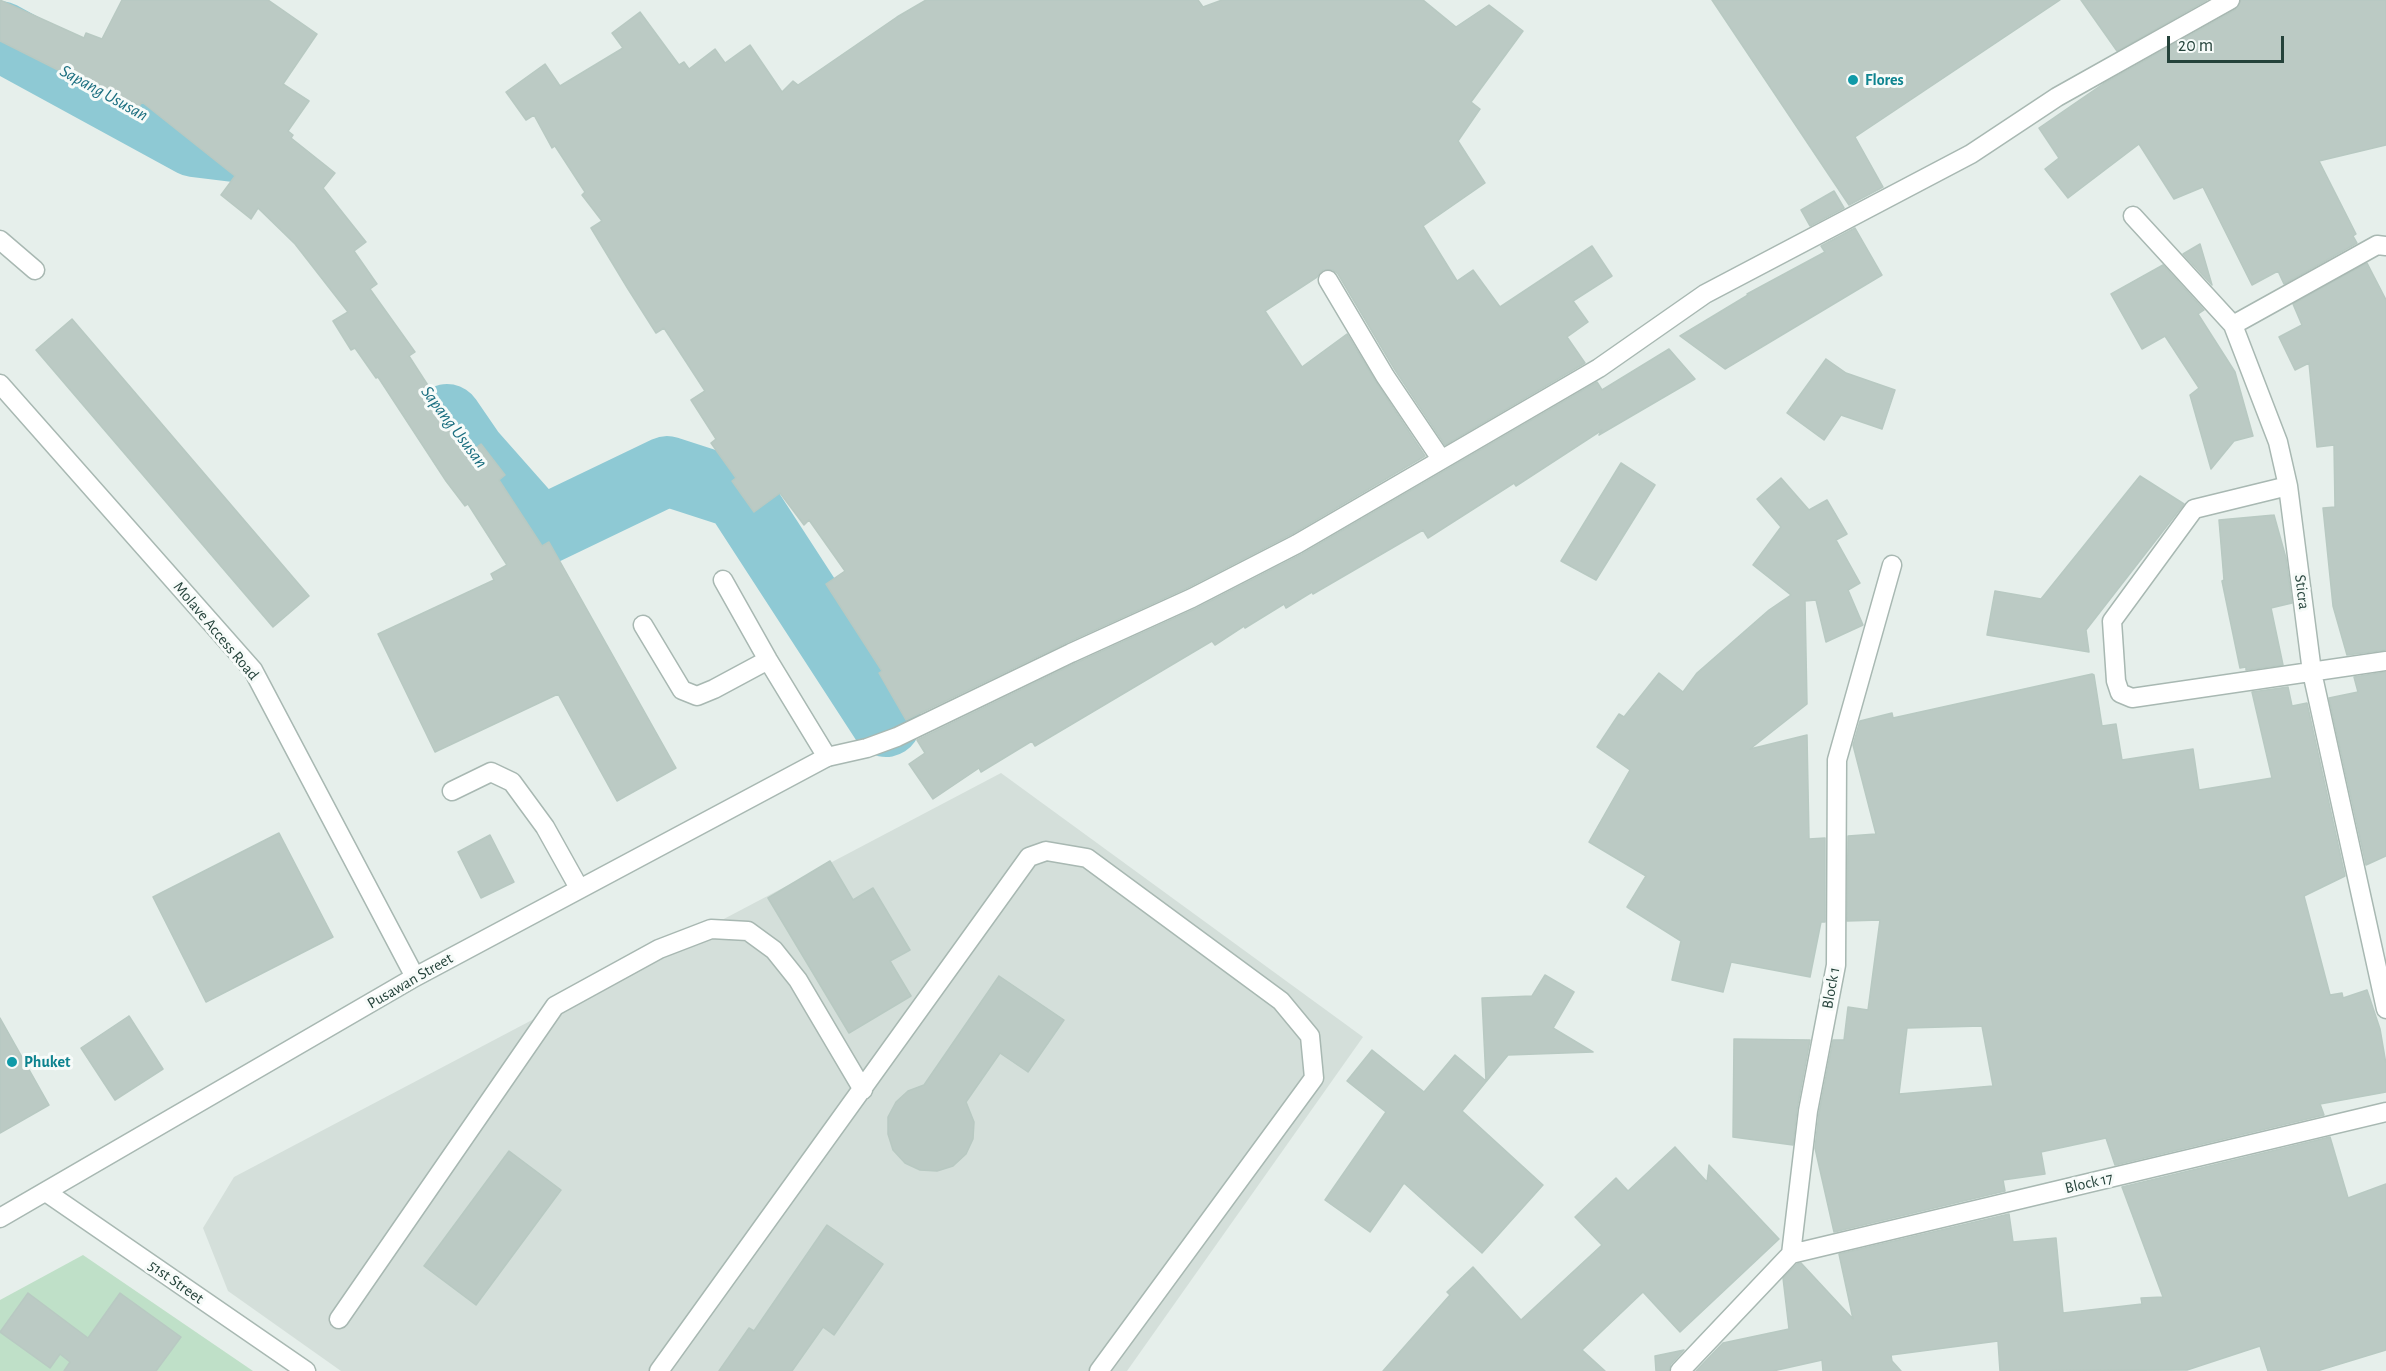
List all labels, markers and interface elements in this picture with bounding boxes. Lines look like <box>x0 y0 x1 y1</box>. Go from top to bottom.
scale bar <box>2170 24 2287 62</box>
text: 20 m <box>2178 37 2213 55</box>
water label: Sapang Ususan <box>56 60 152 126</box>
place label: Flores <box>1865 70 1904 90</box>
marker: Flores <box>1846 73 1860 87</box>
water label: Sapang Ususan <box>416 382 492 472</box>
street label: Sticra <box>2290 573 2314 611</box>
street label: Molave Access Road <box>169 578 263 684</box>
street label: Pusawan Street <box>364 949 456 1013</box>
street label: Block 1 <box>1818 966 1844 1010</box>
place label: Phuket <box>24 1052 70 1072</box>
marker: Phuket <box>5 1055 19 1069</box>
street label: Block 17 <box>2063 1168 2115 1198</box>
street label: 51st Street <box>144 1256 208 1308</box>

